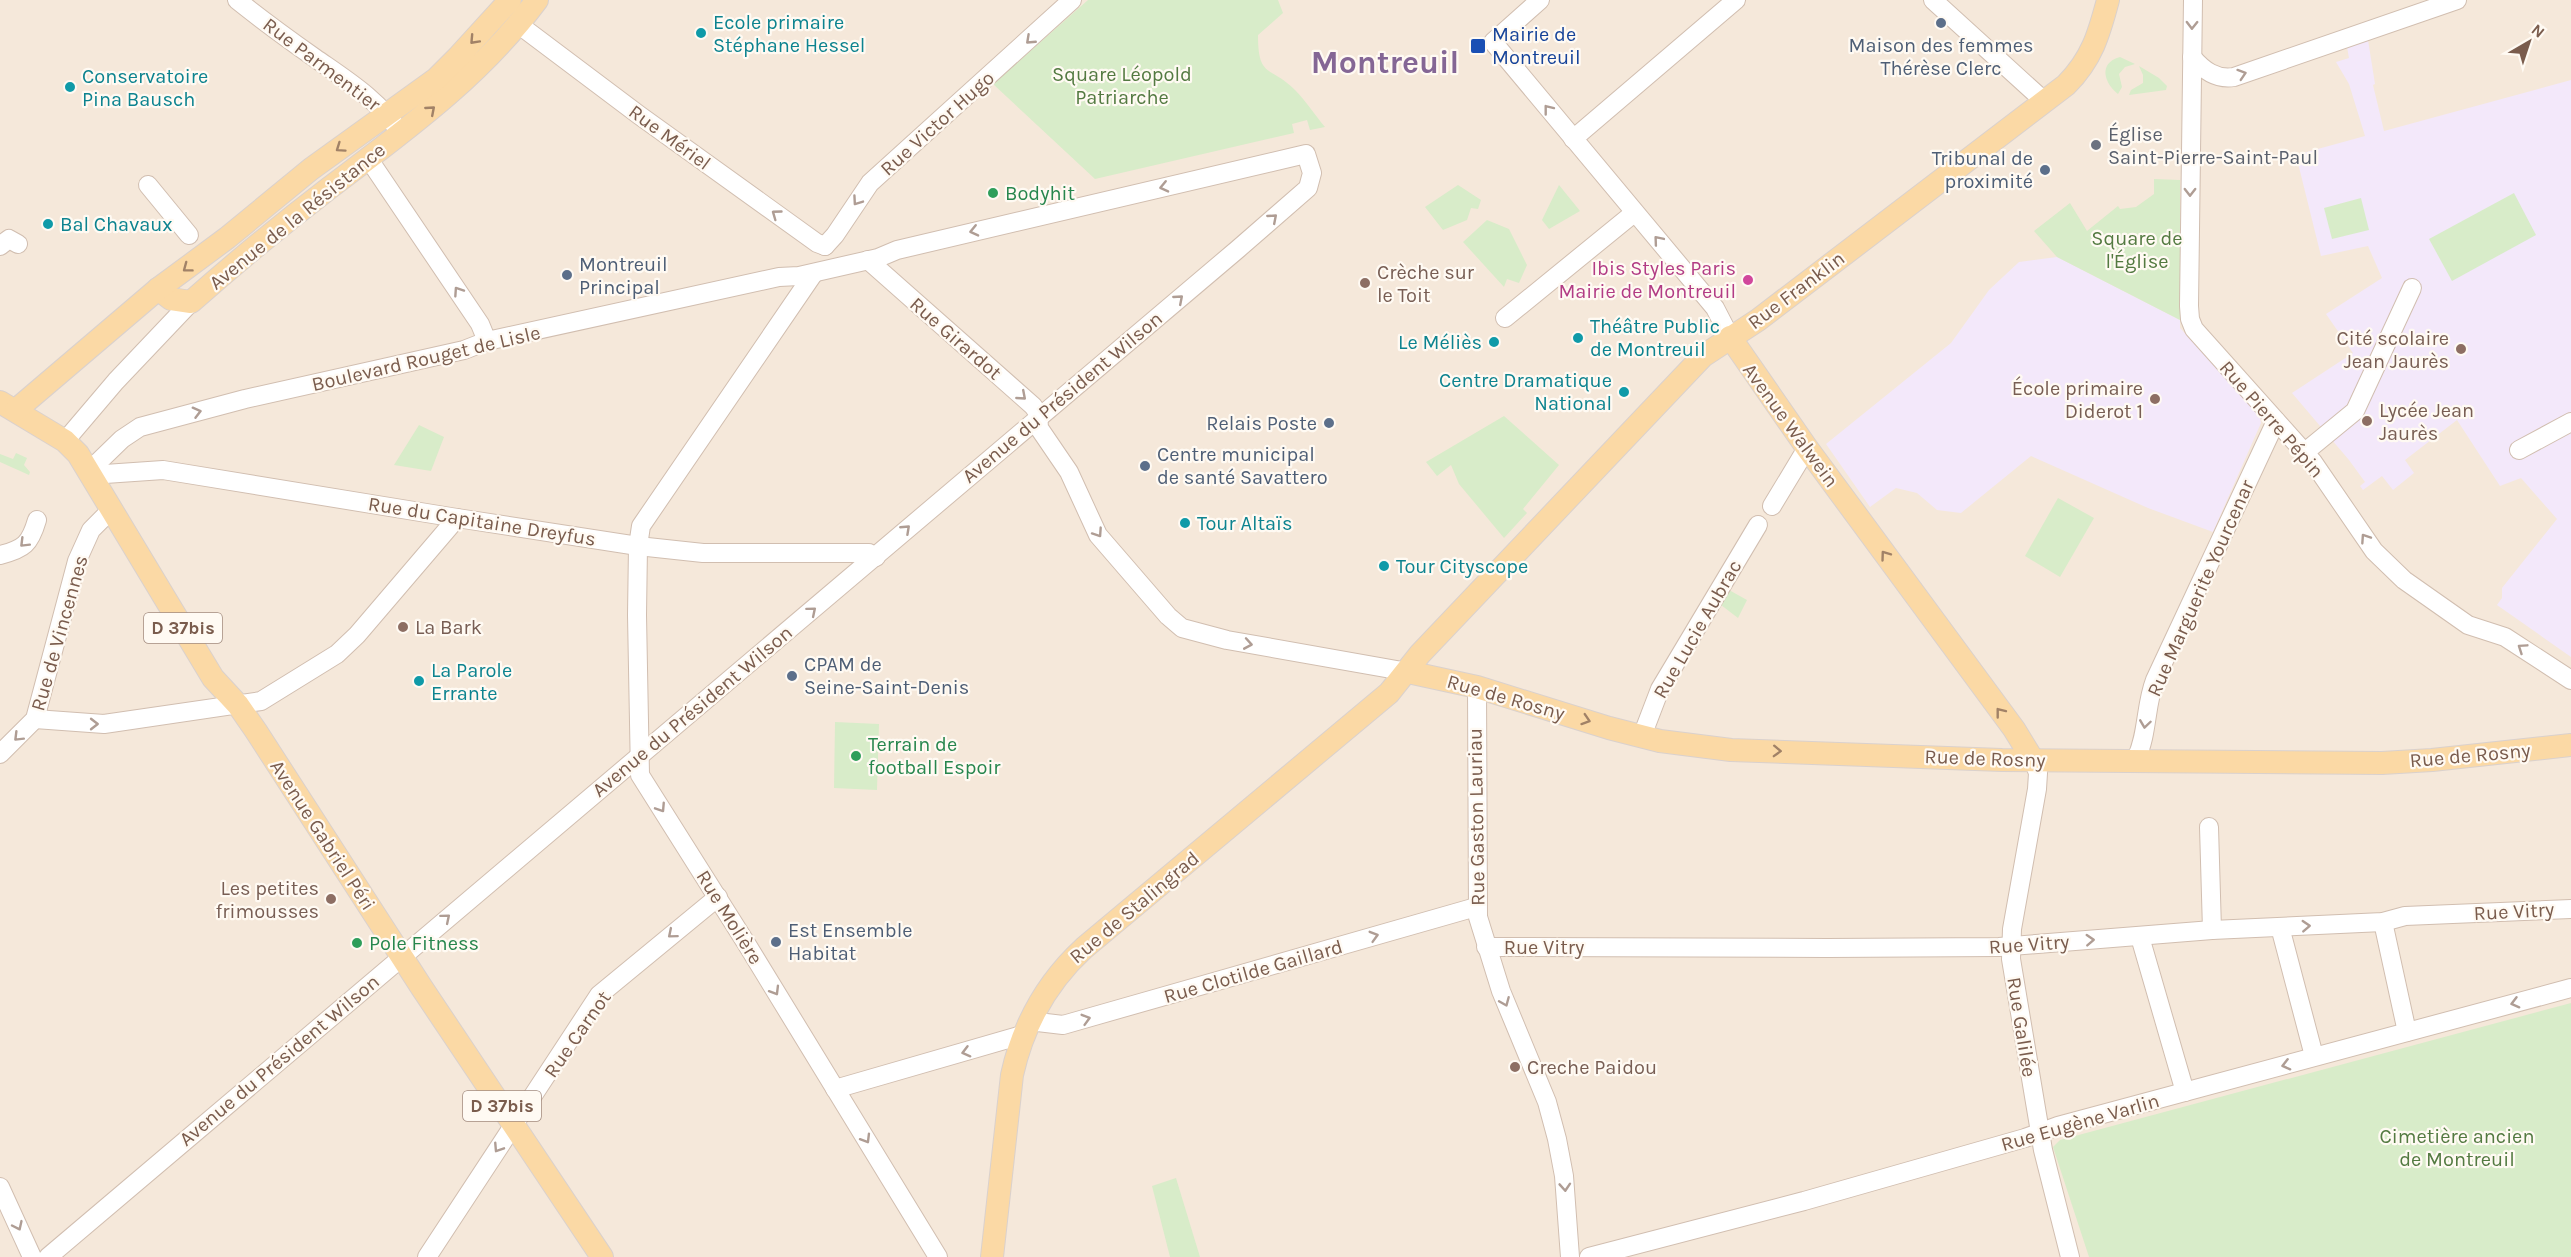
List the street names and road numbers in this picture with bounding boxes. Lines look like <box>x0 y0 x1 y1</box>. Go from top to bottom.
street label: Rue Parmentier <box>259 13 385 116</box>
street label: Rue Victor Hugo <box>876 66 999 180</box>
street label: Rue Mériel <box>624 100 715 175</box>
street label: Avenue de la Résistance <box>205 138 390 294</box>
street label: Rue Franklin <box>1743 247 1849 334</box>
street label: Rue Girardot <box>905 292 1007 385</box>
street label: Avenue du Président Wilson <box>958 307 1167 488</box>
street label: Boulevard Rouget de Lisle <box>310 321 543 396</box>
street label: Rue Pierre Pépin <box>2215 356 2329 482</box>
street label: Avenue Walwein <box>1738 359 1843 492</box>
street label: Rue Marguerite Yourcenar <box>2142 476 2259 700</box>
street label: Rue du Capitaine Dreyfus <box>367 492 597 551</box>
street label: Rue de Vincennes <box>26 553 93 714</box>
street label: Rue Lucie Aubrac <box>1648 556 1746 703</box>
road number: D 37bis <box>144 613 222 643</box>
street label: Avenue du Président Wilson <box>588 621 797 802</box>
street label: Rue de Rosny <box>1444 670 1567 725</box>
street label: Rue Gaston Lauriau <box>1463 728 1490 906</box>
street label: Rue de Rosny <box>2409 739 2531 772</box>
street label: Rue de Rosny <box>1924 745 2046 772</box>
street label: Avenue Gabriel Péri <box>265 756 380 915</box>
street label: Rue de Stalingrad <box>1065 847 1204 968</box>
street label: Rue Molière <box>692 866 768 969</box>
street label: Rue Vitry <box>2473 898 2555 925</box>
street label: Rue Vitry <box>1988 930 2070 959</box>
street label: Rue Clotilde Gaillard <box>1161 935 1345 1008</box>
street label: Rue Vitry <box>1504 936 1584 959</box>
street label: Avenue du Président Wilson <box>175 970 384 1151</box>
street label: Rue Galilée <box>2002 975 2041 1079</box>
street label: Rue Carnot <box>539 986 616 1082</box>
street label: Rue Eugène Varlin <box>1998 1089 2162 1156</box>
road number: D 37bis <box>463 1091 541 1121</box>

